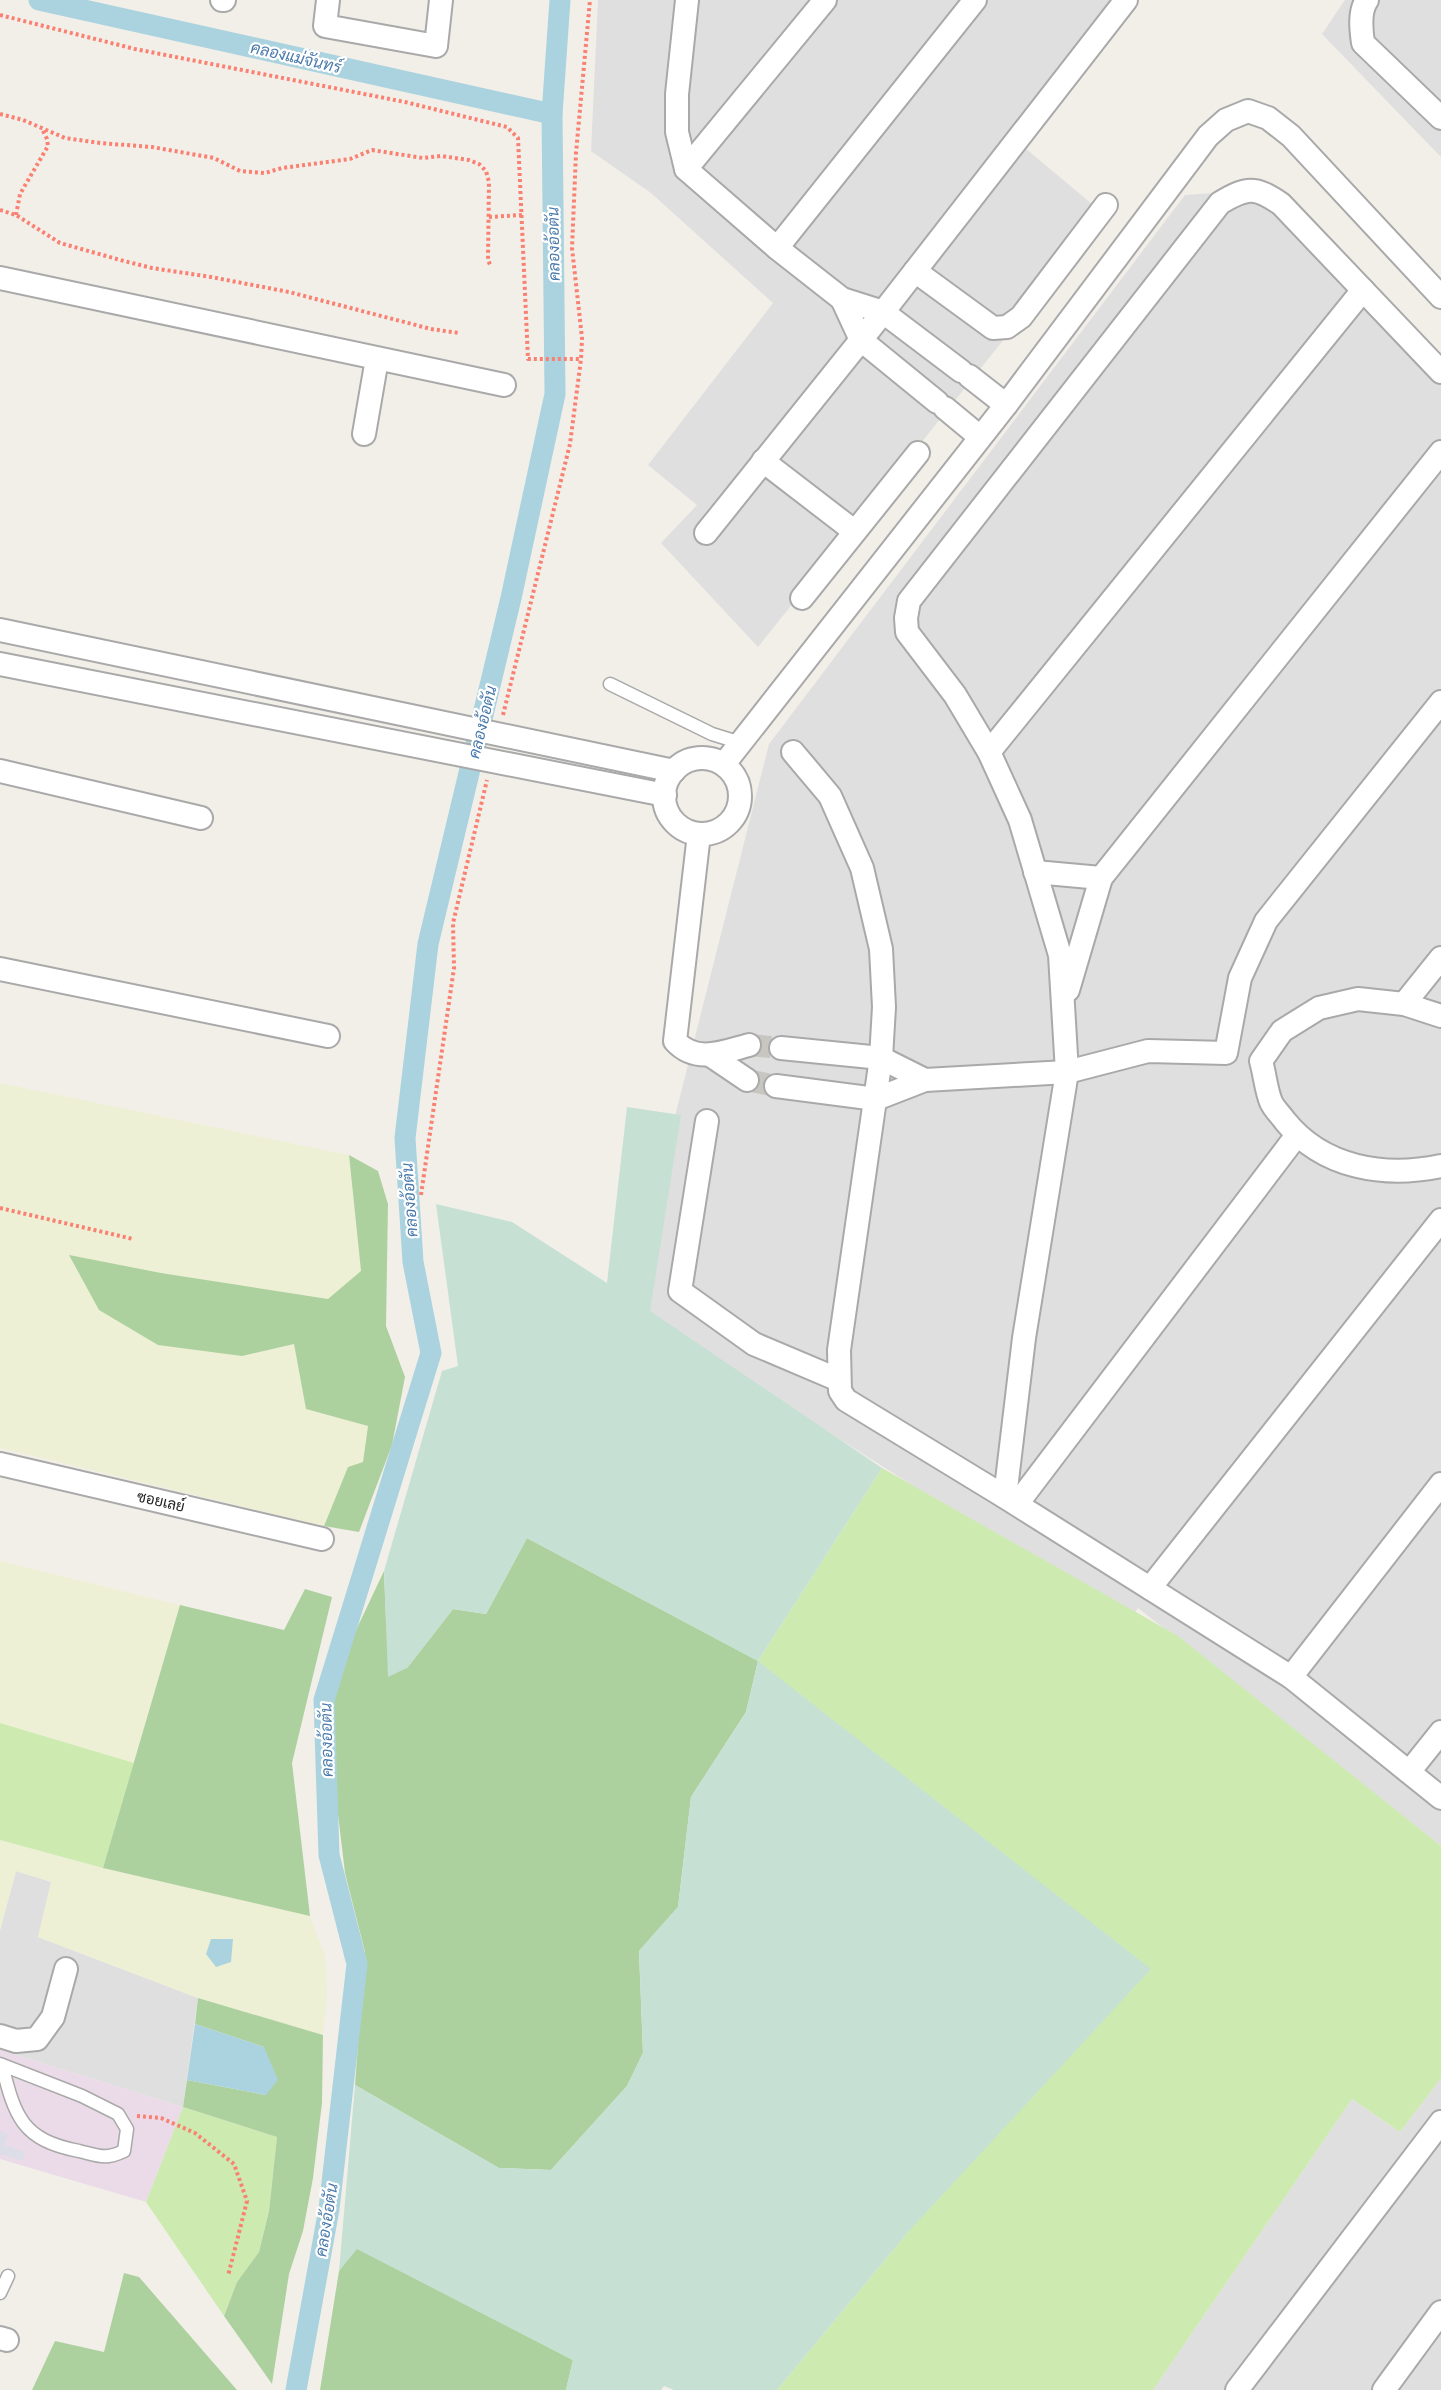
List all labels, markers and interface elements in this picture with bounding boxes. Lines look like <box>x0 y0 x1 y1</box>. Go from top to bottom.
water label: คลองแม่จันทร์ <box>249 35 345 77</box>
water label: คลองอ้อตัน <box>541 207 563 281</box>
water label: คลองอ้อตัน <box>462 683 500 760</box>
water label: คลองอ้อตัน <box>395 1162 421 1238</box>
street label: ซอยเลย์ <box>135 1486 187 1515</box>
water label: คลองอ้อตัน <box>314 1703 336 1777</box>
water label: คลองอ้อตัน <box>309 2182 341 2258</box>

